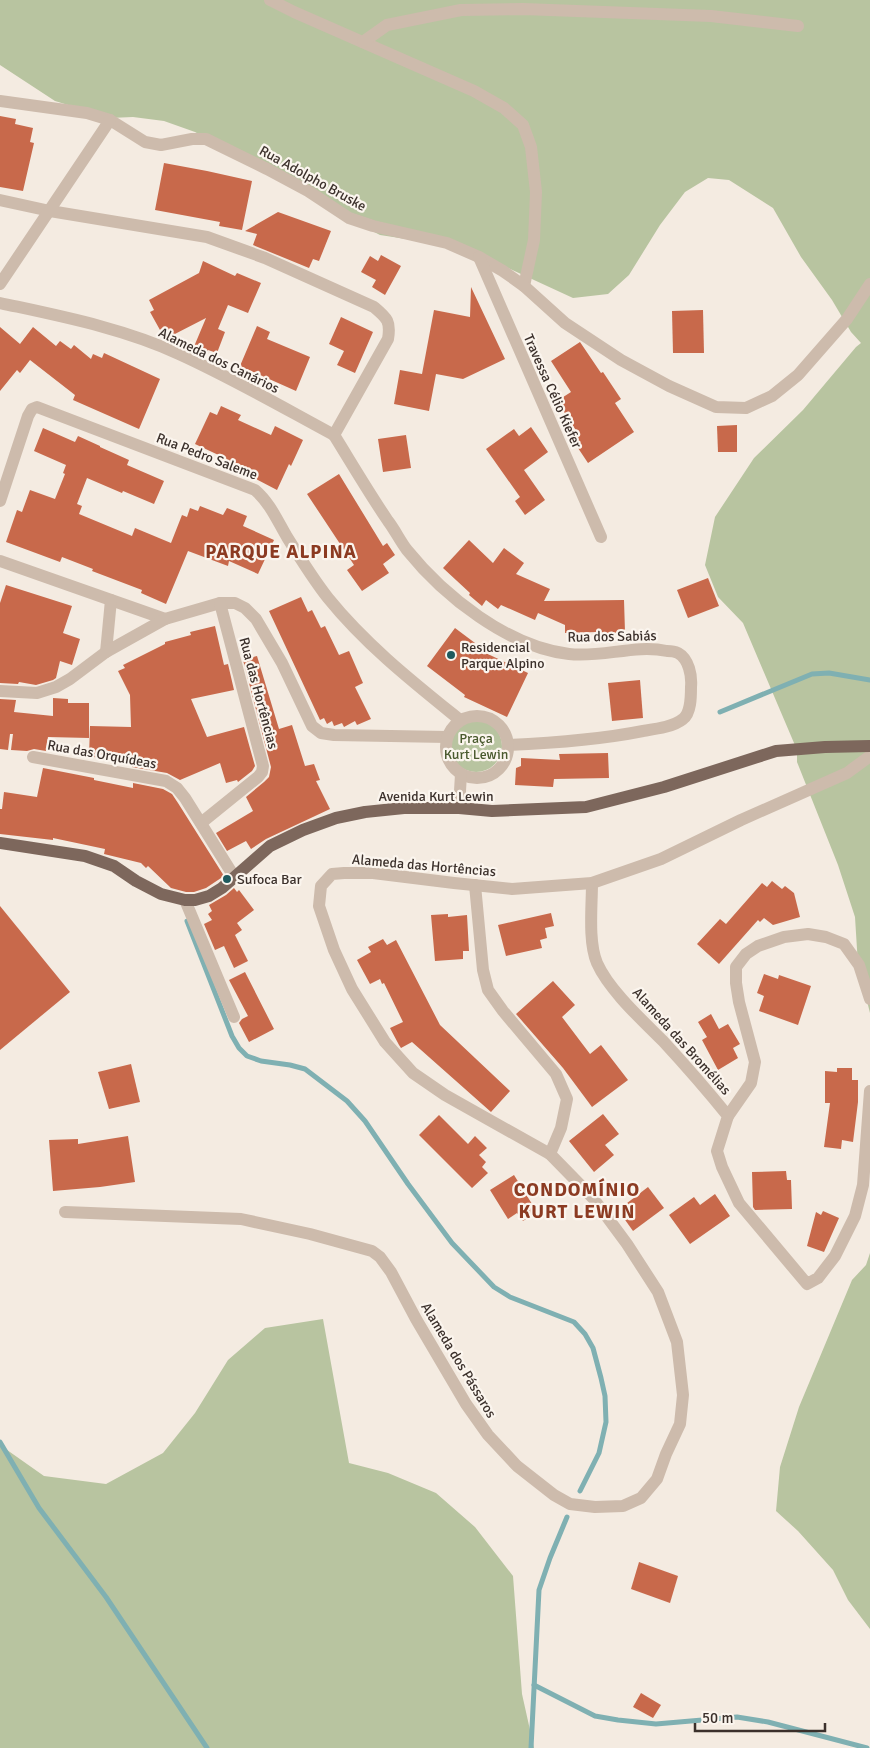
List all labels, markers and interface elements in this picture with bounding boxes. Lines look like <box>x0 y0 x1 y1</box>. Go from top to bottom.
street label: Rua Adolpho Bruske <box>256 142 369 215</box>
street label: Alameda dos Canários <box>156 324 282 397</box>
street label: Travessa Célio Kiefer <box>520 331 586 452</box>
street label: Rua Pedro Saleme <box>154 429 260 484</box>
district label: PARQUE ALPINA <box>205 540 357 564</box>
street label: Rua dos Sabiás <box>567 627 657 646</box>
street label: Rua das Hortências <box>235 635 282 751</box>
place label: Residencial Parque Alpino <box>461 639 545 672</box>
marker: Residencial Parque Alpino <box>445 649 457 661</box>
park label: Praça Kurt Lewin <box>444 730 508 763</box>
street label: Rua das Orquídeas <box>46 737 158 772</box>
street label: Avenida Kurt Lewin <box>378 788 494 805</box>
street label: Alameda das Hortências <box>351 851 497 880</box>
place label: Sufoca Bar <box>237 871 303 888</box>
marker: Sufoca Bar <box>221 873 233 885</box>
street label: Alameda das Bromélias <box>629 984 734 1099</box>
district label: CONDOMÍNIO KURT LEWIN <box>514 1178 640 1224</box>
street label: Alameda dos Pássaros <box>417 1299 500 1421</box>
scale bar <box>695 1700 825 1732</box>
text: 50 m <box>702 1709 733 1727</box>

